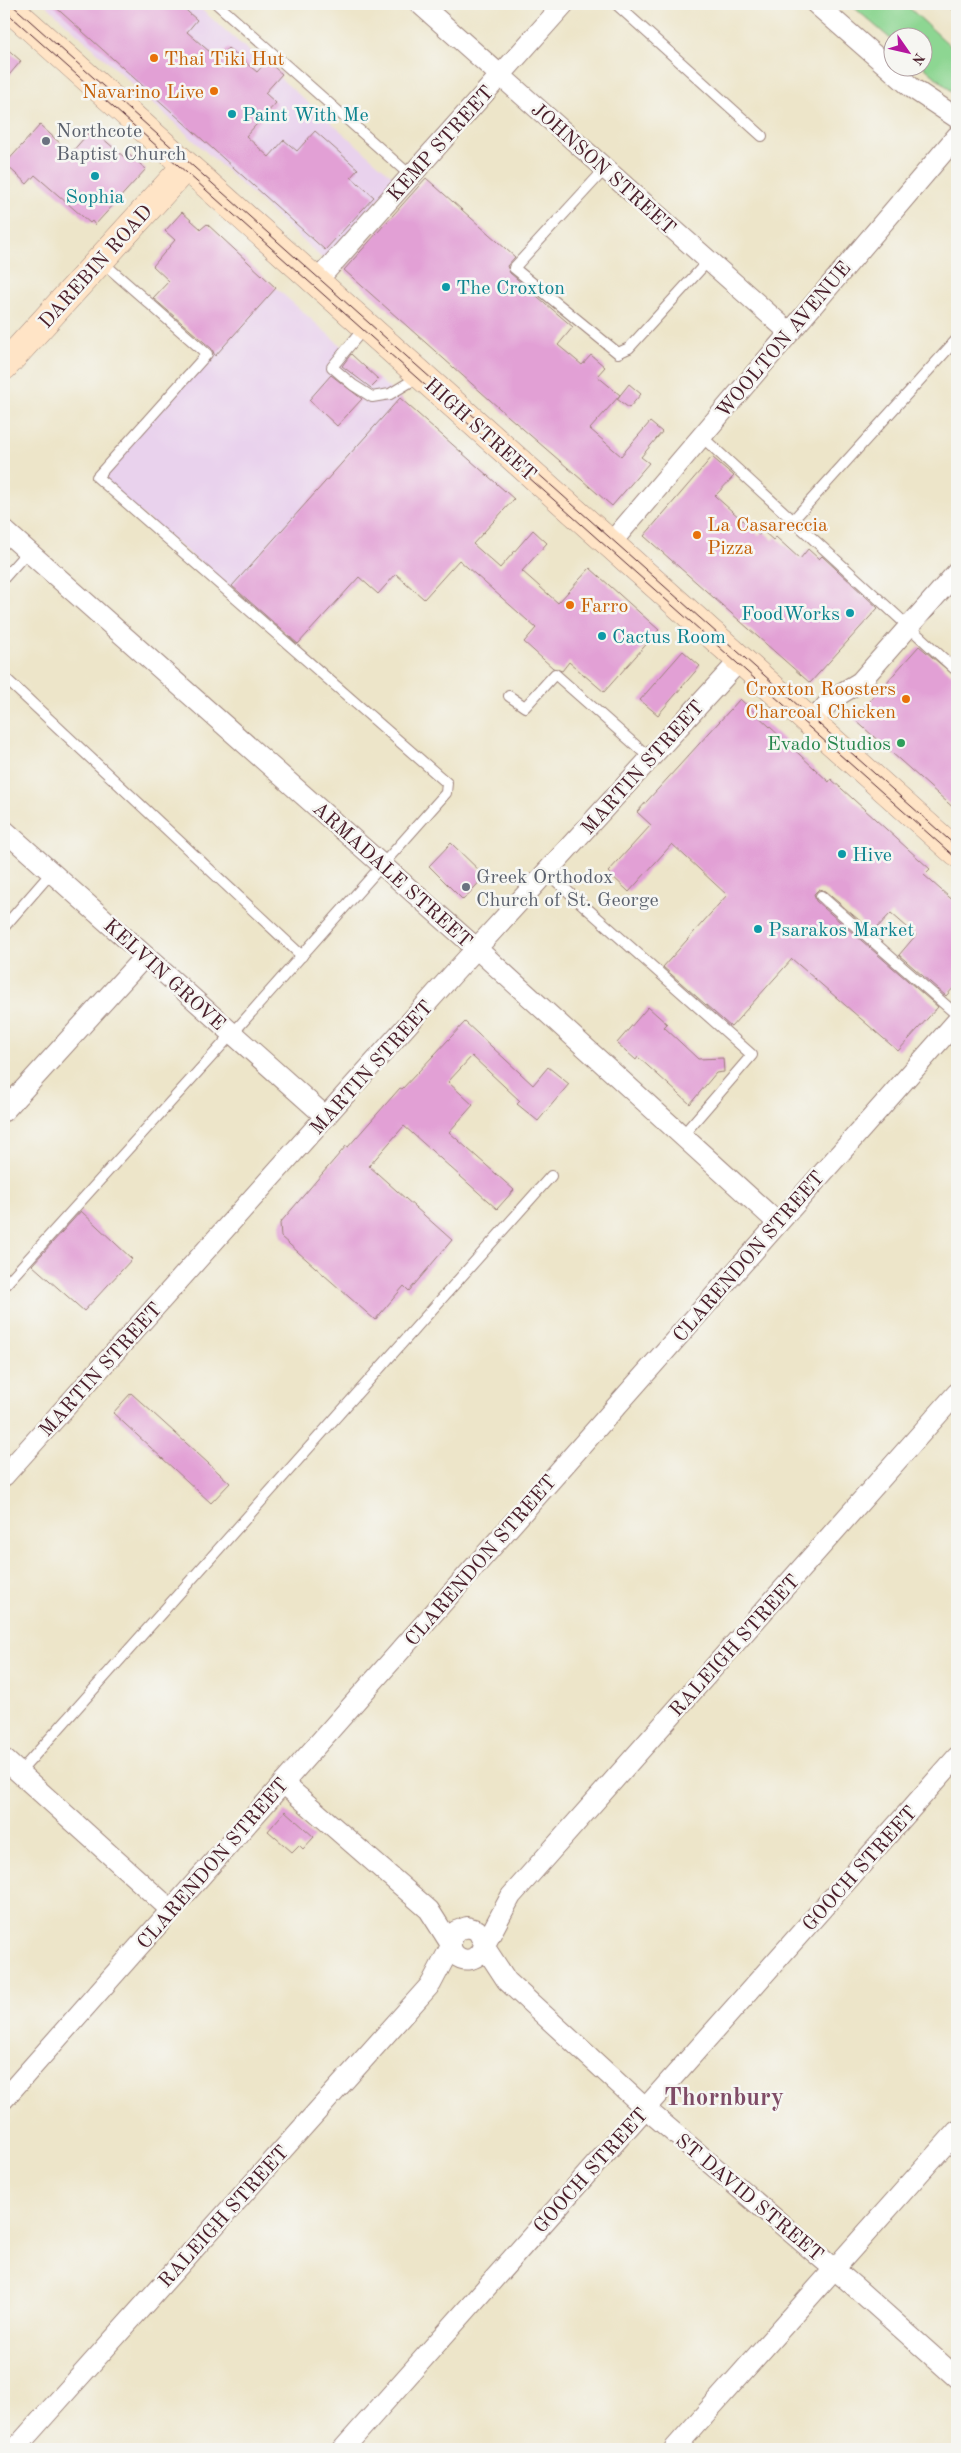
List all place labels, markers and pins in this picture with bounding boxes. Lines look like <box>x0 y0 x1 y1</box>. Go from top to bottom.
place label: Thai Tiki Hut <box>164 50 285 70</box>
marker: Thai Tiki Hut <box>148 52 160 64</box>
place label: Navarino Live <box>82 83 204 103</box>
marker: Navarino Live <box>208 85 220 97</box>
place label: Paint With Me <box>242 106 369 126</box>
marker: Paint With Me <box>226 108 238 120</box>
place label: Northcote Baptist Church <box>56 122 187 165</box>
marker: Northcote Baptist Church <box>40 135 52 147</box>
marker: Sophia <box>89 170 101 182</box>
place label: Sophia <box>66 188 125 208</box>
place label: The Croxton <box>456 279 565 299</box>
marker: The Croxton <box>440 281 452 293</box>
place label: La Casareccia Pizza <box>707 516 828 559</box>
marker: La Casareccia Pizza <box>691 529 703 541</box>
place label: Farro <box>580 597 628 617</box>
marker: Farro <box>564 599 576 611</box>
place label: FoodWorks <box>741 605 840 625</box>
marker: FoodWorks <box>844 607 856 619</box>
place label: Cactus Room <box>612 628 726 648</box>
marker: Cactus Room <box>596 630 608 642</box>
place label: Croxton Roosters Charcoal Chicken <box>745 680 896 723</box>
marker: Croxton Roosters Charcoal Chicken <box>900 693 912 705</box>
place label: Evado Studios <box>767 735 891 755</box>
marker: Evado Studios <box>895 737 907 749</box>
place label: Hive <box>852 846 892 866</box>
marker: Hive <box>836 848 848 860</box>
place label: Greek Orthodox Church of St. George <box>476 868 659 911</box>
marker: Greek Orthodox Church of St. George <box>460 881 472 893</box>
place label: Psarakos Market <box>768 921 914 941</box>
marker: Psarakos Market <box>752 923 764 935</box>

